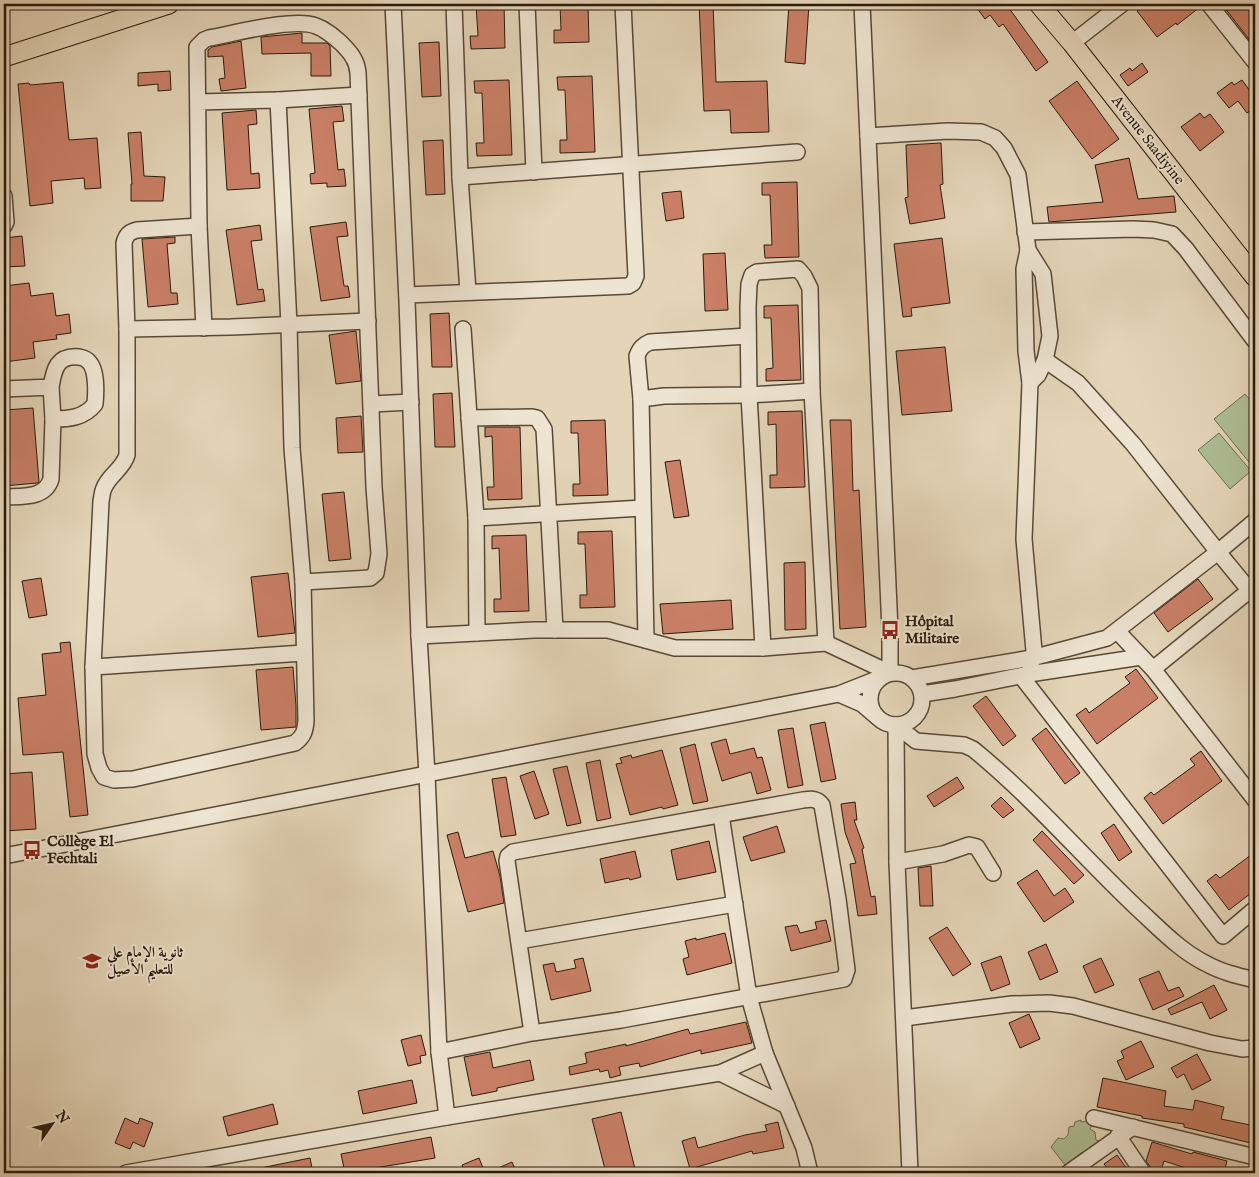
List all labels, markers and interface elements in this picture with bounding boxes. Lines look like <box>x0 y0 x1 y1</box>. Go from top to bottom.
street label: Avenue Saadiyine <box>1107 91 1189 188</box>
place label: Hôpital Militaire <box>905 612 959 648</box>
bus stop icon: Hôpital Militaire <box>879 619 901 641</box>
place label: Collège El Fechtali <box>47 832 114 868</box>
bus stop icon: Collège El Fechtali <box>21 839 43 861</box>
place label: ثانوية الإمام علي للتعليم الأصيل <box>106 943 184 984</box>
school or university icon: ثانوية الإمام علي للتعليم الأصيل <box>81 950 103 972</box>
north arrow <box>28 1100 78 1150</box>
text: N <box>51 1106 73 1127</box>

